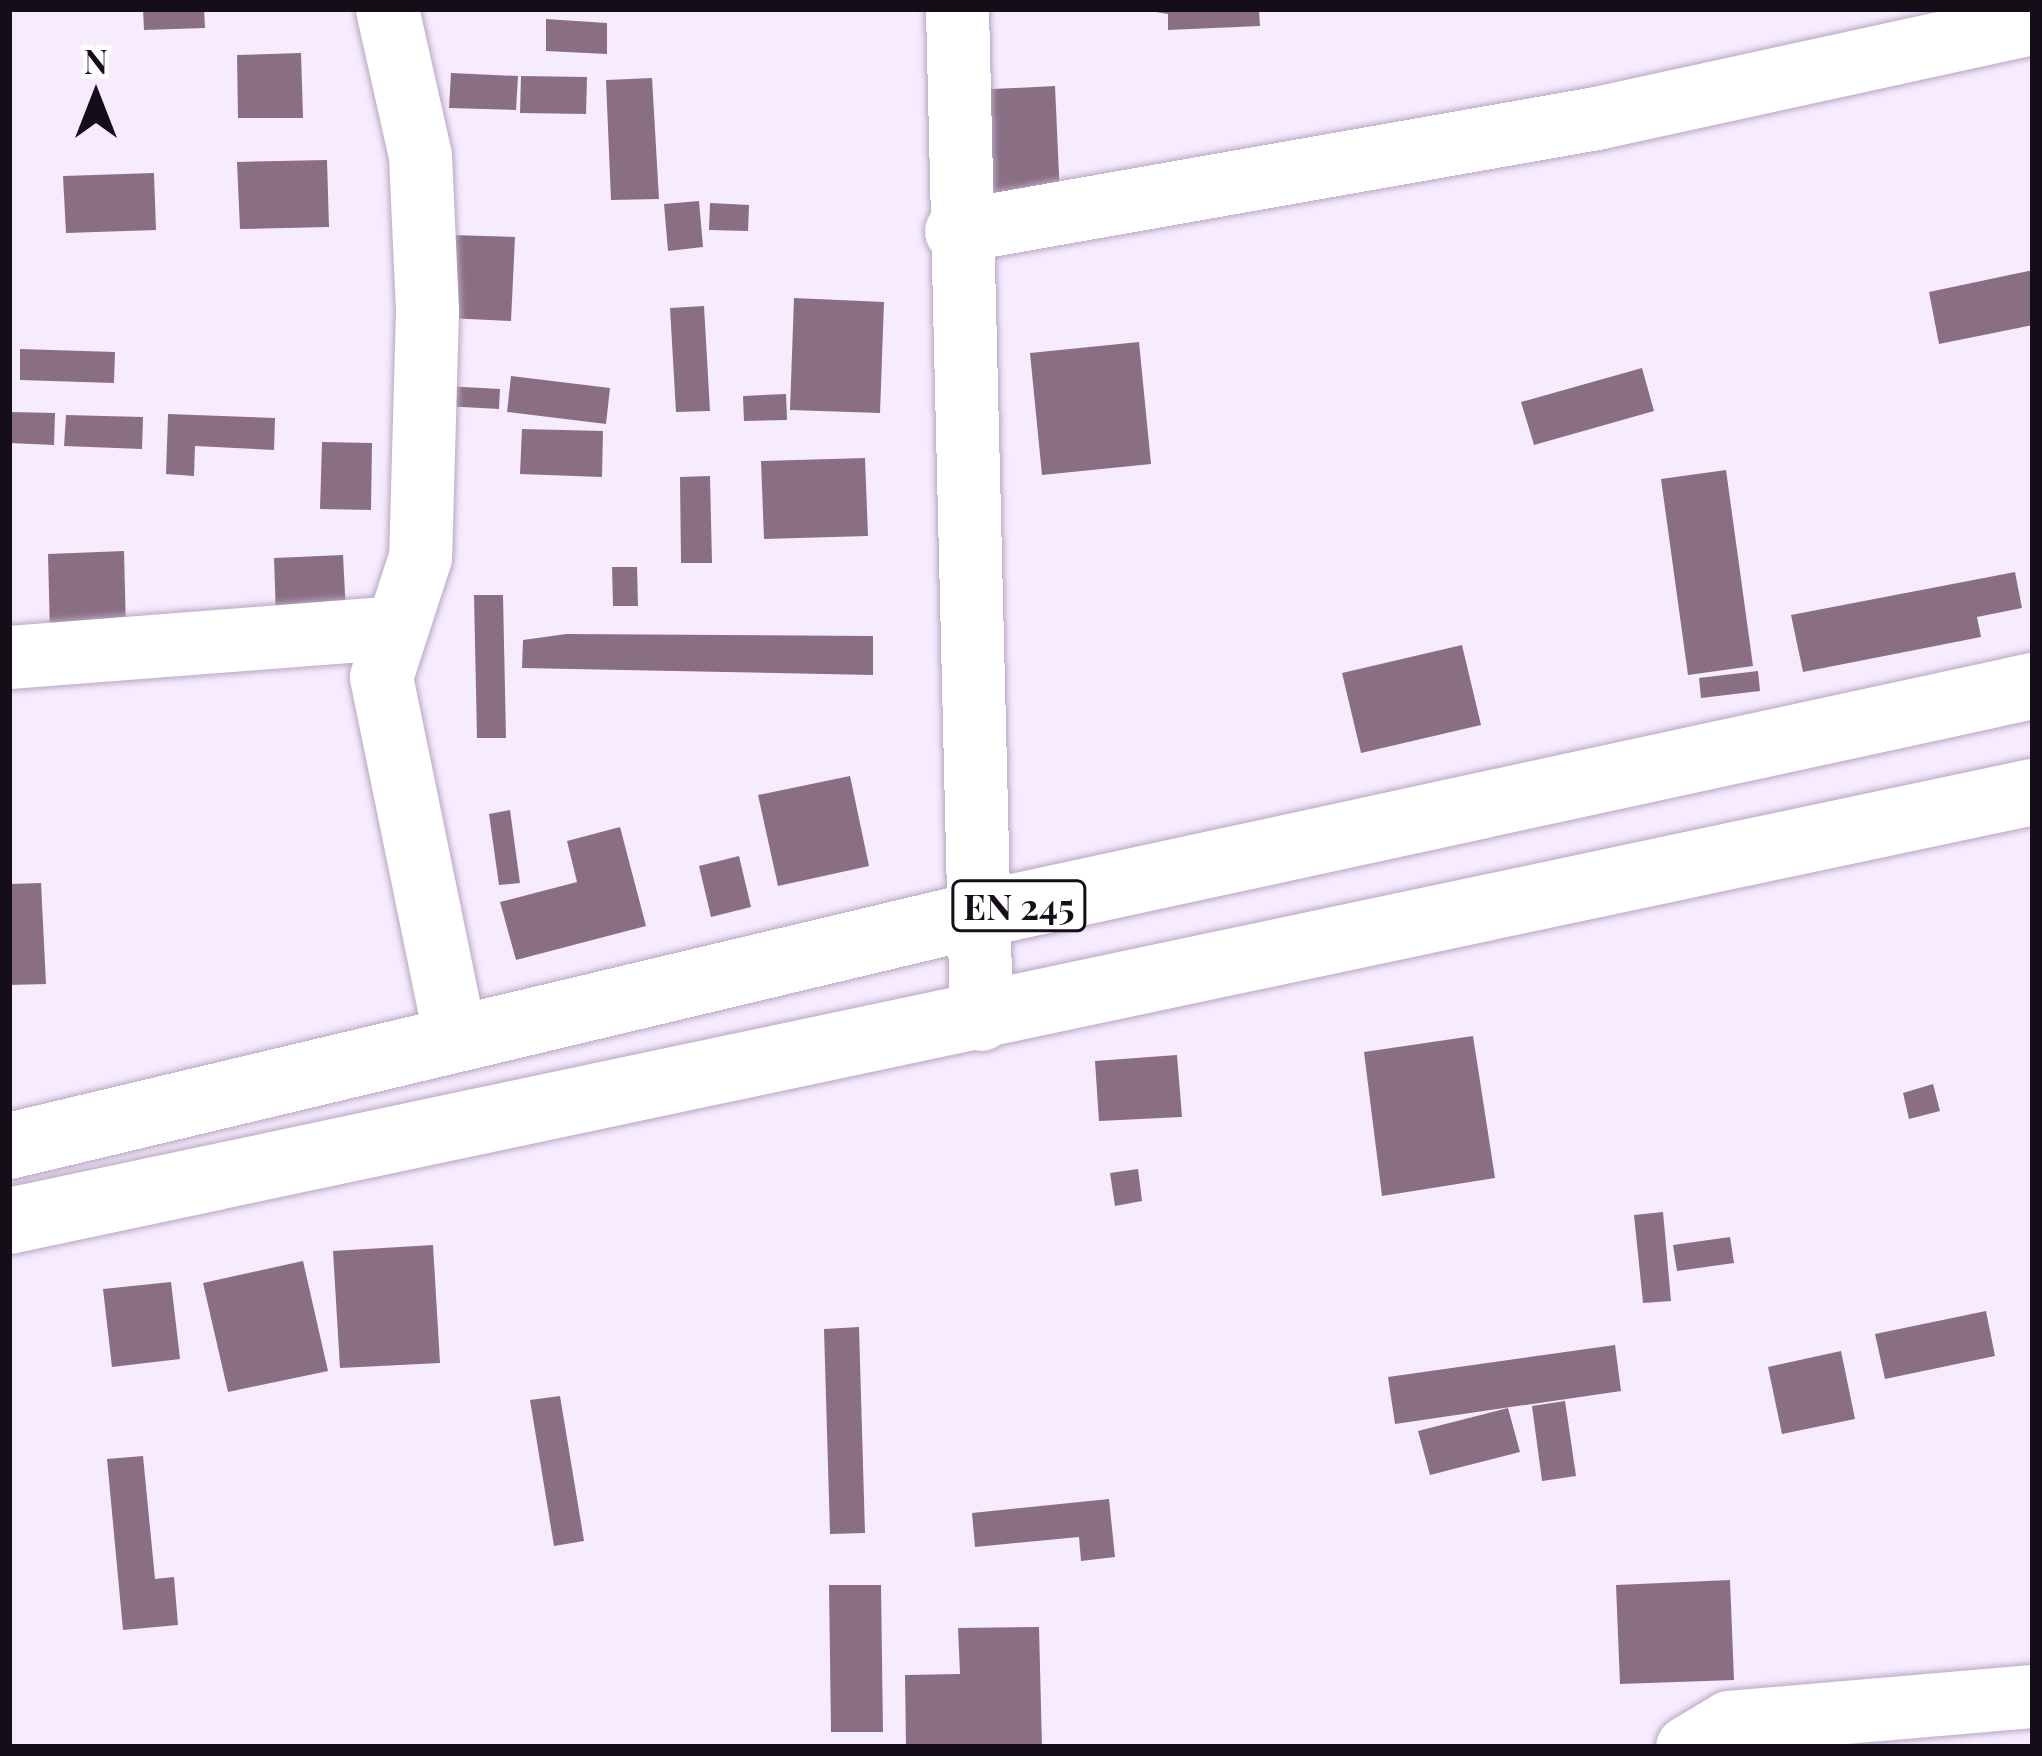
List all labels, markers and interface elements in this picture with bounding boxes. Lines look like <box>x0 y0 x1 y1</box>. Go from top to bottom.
north arrow <box>36 36 156 156</box>
text: N <box>84 38 108 82</box>
road number: EN 245 <box>950 876 1088 936</box>

